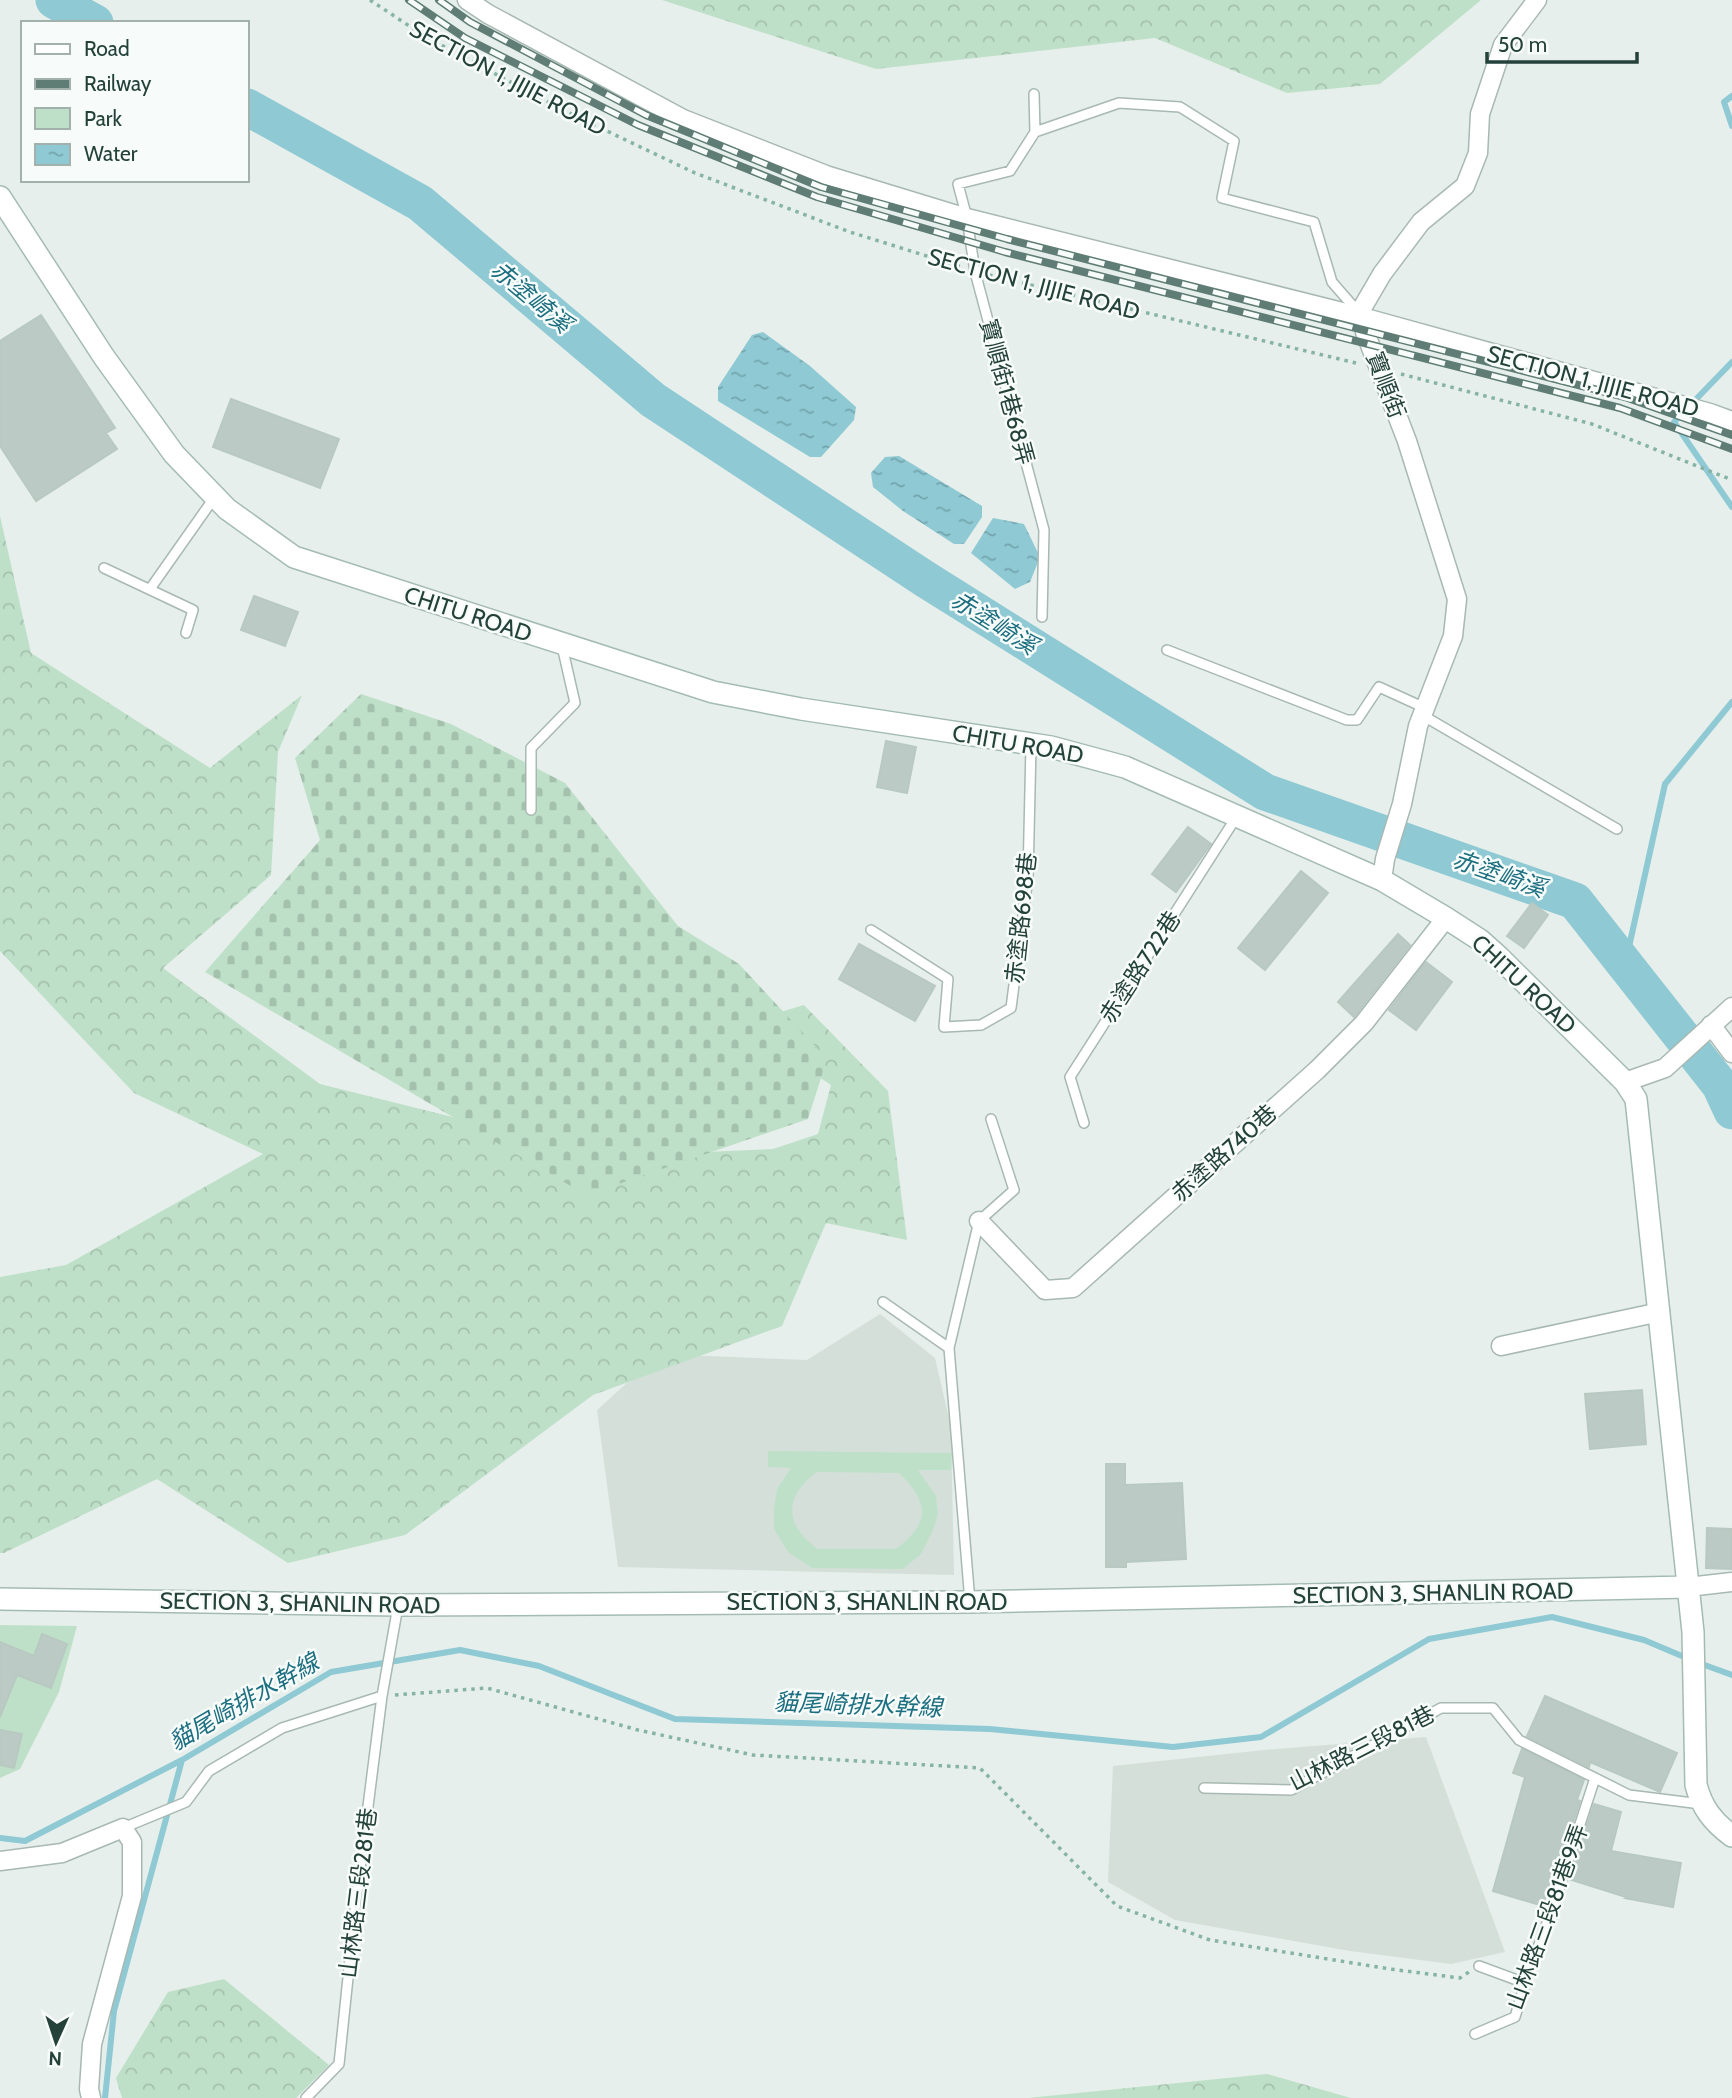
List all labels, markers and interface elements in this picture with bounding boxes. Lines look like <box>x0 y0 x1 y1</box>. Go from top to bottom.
street label: SECTION 1, JIJIE ROAD <box>405 14 611 142</box>
legend <box>21 21 248 182</box>
scale bar <box>1487 21 1638 65</box>
text: 50 m <box>1498 32 1547 57</box>
text: Road <box>84 36 130 61</box>
text: Railway <box>84 71 152 96</box>
text: Park <box>84 106 122 131</box>
text: Water <box>84 141 138 166</box>
street label: SECTION 1, JIJIE ROAD <box>925 242 1143 326</box>
water label: 赤塗崎溪 <box>485 255 580 341</box>
street label: 寶順街1巷68弄 <box>974 316 1040 468</box>
street label: SECTION 1, JIJIE ROAD <box>1484 339 1702 423</box>
street label: 寶順街 <box>1361 348 1411 422</box>
street label: CHITU ROAD <box>401 580 535 648</box>
water label: 赤塗崎溪 <box>946 585 1045 662</box>
street label: CHITU ROAD <box>950 719 1086 769</box>
water label: 赤塗崎溪 <box>1449 844 1552 904</box>
street label: 赤塗路698巷 <box>1000 851 1042 985</box>
street label: 赤塗路722巷 <box>1093 906 1187 1028</box>
street label: CHITU ROAD <box>1466 929 1582 1039</box>
street label: 赤塗路740巷 <box>1166 1098 1282 1208</box>
street label: SECTION 3, SHANLIN ROAD <box>1292 1577 1574 1609</box>
street label: SECTION 3, SHANLIN ROAD <box>159 1587 441 1619</box>
street label: SECTION 3, SHANLIN ROAD <box>727 1588 1007 1616</box>
water label: 貓尾崎排水幹線 <box>164 1646 326 1756</box>
water label: 貓尾崎排水幹線 <box>774 1687 945 1722</box>
street label: 山林路三段81巷 <box>1285 1699 1439 1797</box>
street label: 山林路三段281巷 <box>334 1806 382 1980</box>
street label: 山林路三段81巷9弄 <box>1500 1820 1594 2014</box>
north arrow <box>21 2007 91 2077</box>
text: N <box>48 2047 62 2070</box>

